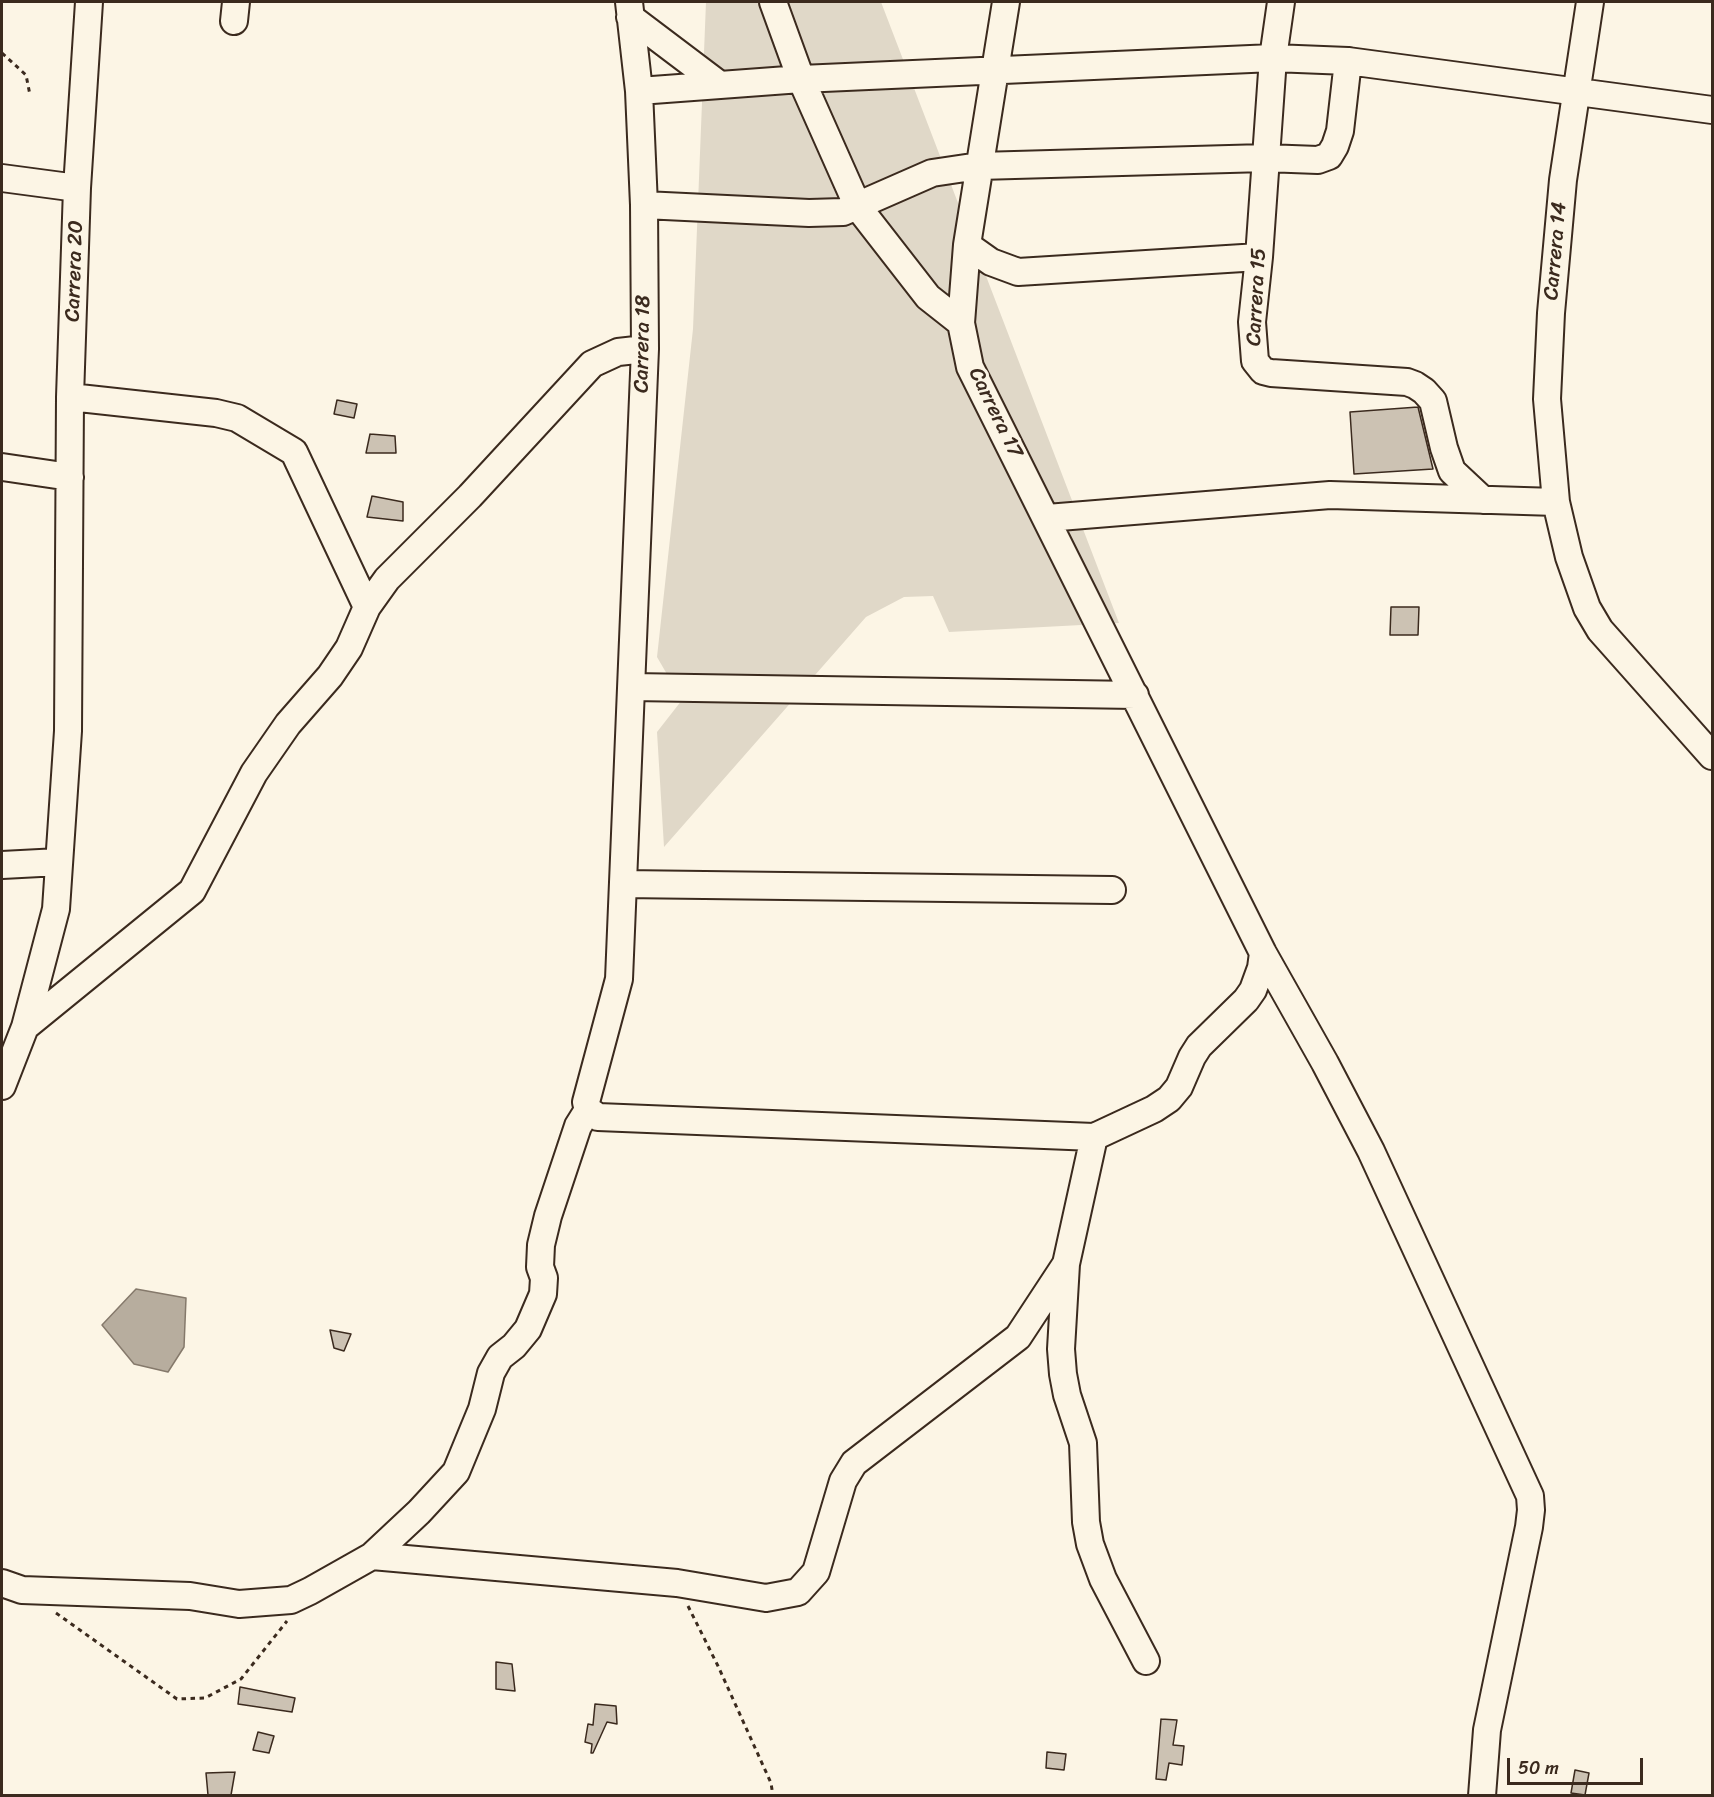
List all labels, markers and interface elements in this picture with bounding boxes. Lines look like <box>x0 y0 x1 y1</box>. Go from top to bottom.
street label: Carrera 14 <box>1539 201 1573 301</box>
street label: Carrera 20 <box>61 220 89 322</box>
street label: Carrera 15 <box>1242 247 1272 347</box>
street label: Carrera 18 <box>630 295 656 393</box>
street label: Carrera 17 <box>962 364 1028 462</box>
scale bar <box>1510 1746 1646 1784</box>
text: 50 m <box>1518 1752 1559 1784</box>

